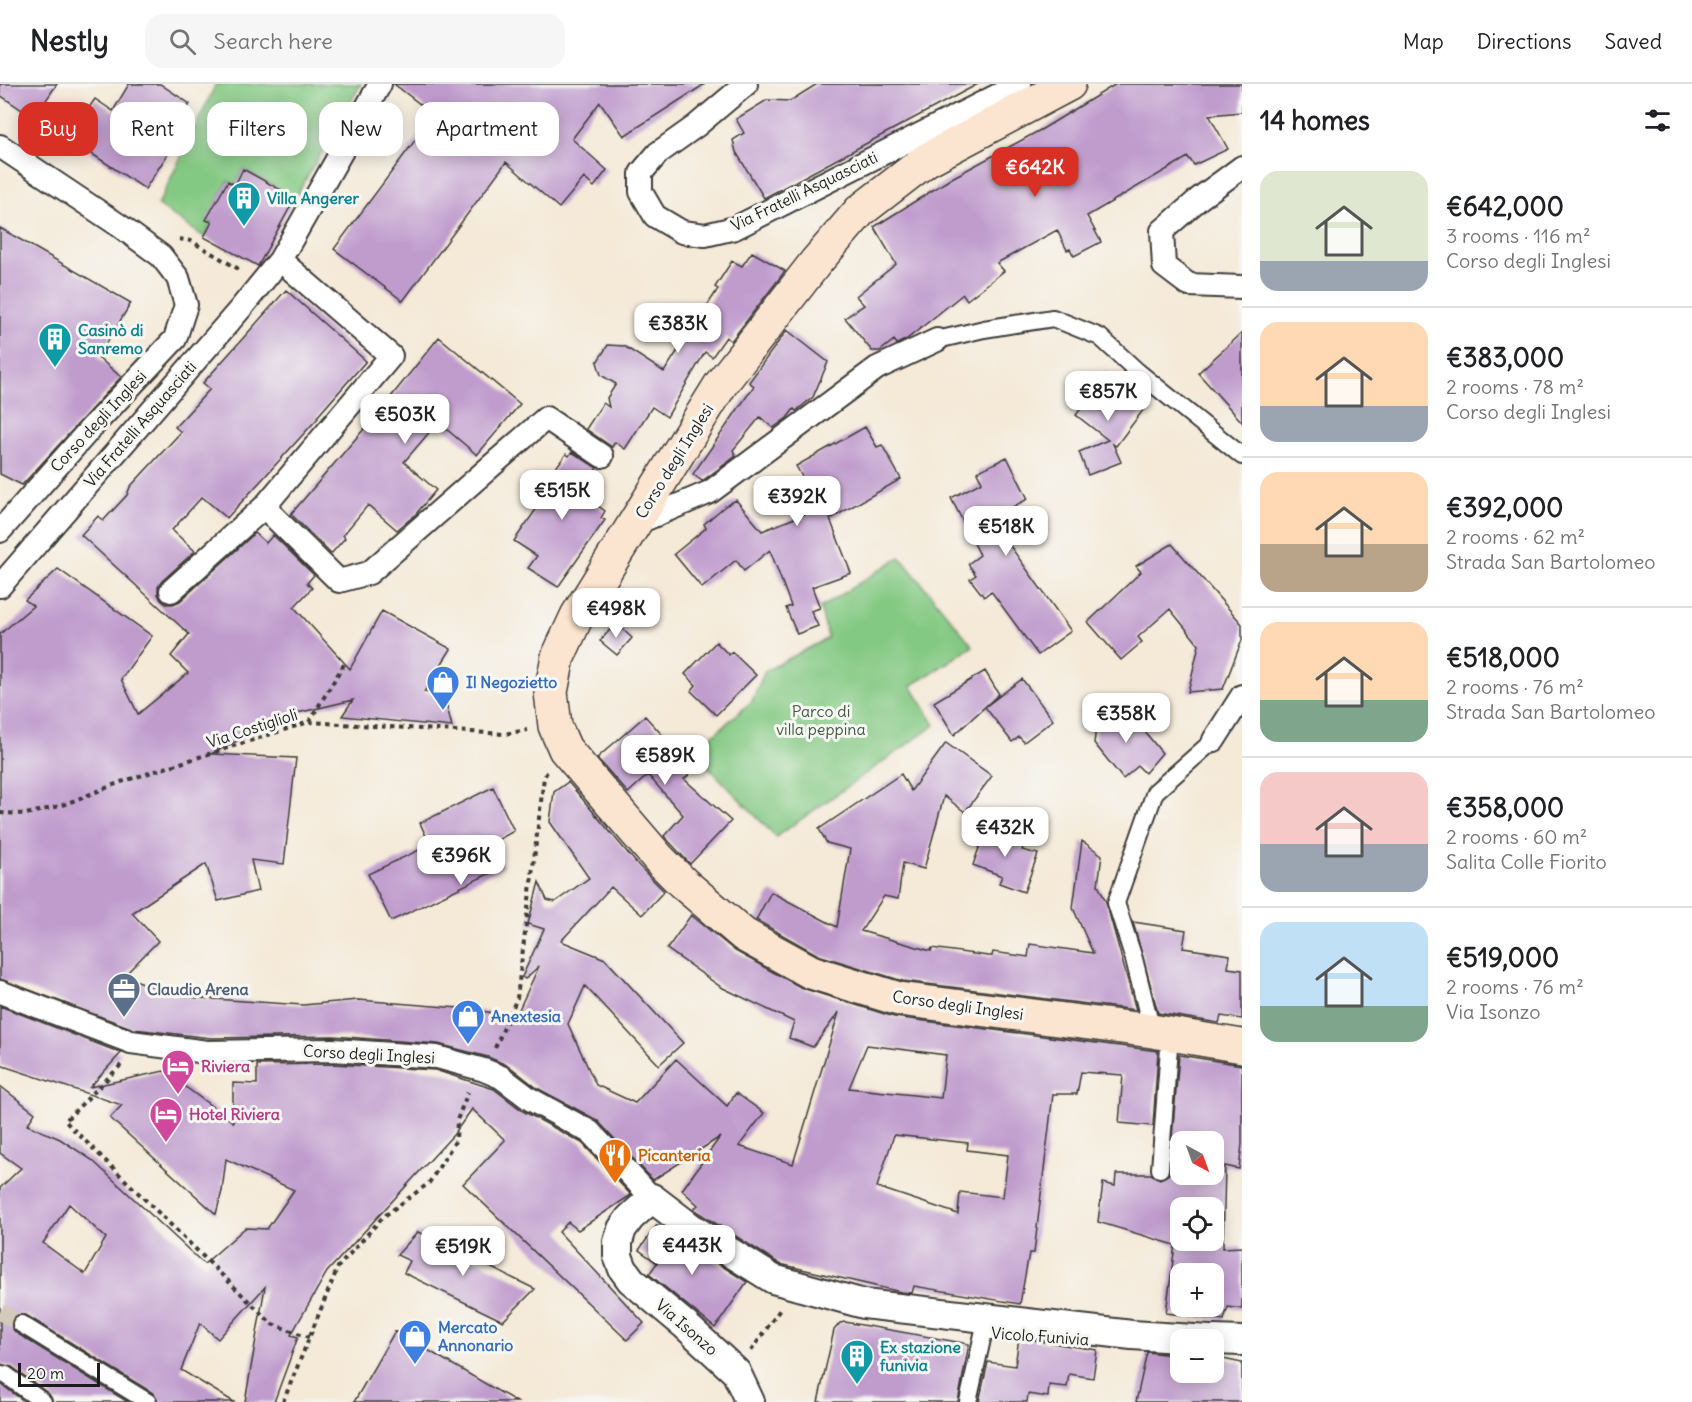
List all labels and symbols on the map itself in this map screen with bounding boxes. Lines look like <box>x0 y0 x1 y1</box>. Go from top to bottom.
street label: Via Fratelli Asquasciati <box>727 147 881 235</box>
pin: €642K <box>993 147 1077 198</box>
building icon: Villa Angerer <box>226 180 262 227</box>
place label: Villa Angerer <box>267 188 359 209</box>
pin: €383K <box>636 303 720 354</box>
place label: Casinò di Sanremo <box>78 320 143 358</box>
building icon: Casinò di Sanremo <box>37 321 73 368</box>
street label: Via Fratelli Asquasciati <box>80 357 200 491</box>
street label: Corso degli Inglesi <box>46 366 150 476</box>
pin: €857K <box>1066 371 1150 422</box>
pin: €503K <box>363 394 447 445</box>
street label: Corso degli Inglesi <box>631 400 717 522</box>
pin: €515K <box>520 470 604 521</box>
pin: €392K <box>755 476 839 527</box>
pin: €518K <box>964 506 1048 557</box>
pin: €498K <box>574 588 658 639</box>
shop icon: Il Negozietto <box>425 664 461 711</box>
place label: Il Negozietto <box>466 672 557 693</box>
pin: €358K <box>1084 693 1168 744</box>
park label: Parco di villa peppina <box>776 701 866 739</box>
street label: Via Costiglioli <box>204 704 300 752</box>
pin: €589K <box>623 735 707 786</box>
pin: €432K <box>963 807 1047 858</box>
pin: €396K <box>419 835 503 886</box>
office icon: Claudio Arena <box>106 971 142 1018</box>
place label: Claudio Arena <box>147 979 249 999</box>
street label: Corso degli Inglesi <box>891 986 1025 1024</box>
shop icon: Anextesia <box>450 998 486 1045</box>
place label: Anextesia <box>491 1006 561 1026</box>
street label: Corso degli Inglesi <box>303 1041 435 1067</box>
hotel icon: Riviera <box>160 1048 196 1095</box>
place label: Riviera <box>201 1056 250 1076</box>
hotel icon: Hotel Riviera <box>148 1096 184 1143</box>
place label: Hotel Riviera <box>189 1104 280 1124</box>
north arrow <box>1170 1131 1224 1185</box>
restaurant icon: Picanteria <box>597 1137 633 1184</box>
place label: Picanteria <box>638 1145 711 1165</box>
pin: €443K <box>650 1225 734 1276</box>
pin: €519K <box>421 1226 505 1277</box>
street label: Via Isonzo <box>652 1295 722 1359</box>
place label: Mercato Annonario <box>438 1317 513 1355</box>
shop icon: Mercato Annonario <box>397 1318 433 1365</box>
street label: Vicolo Funivia <box>990 1323 1090 1349</box>
place label: Ex stazione funivia <box>880 1337 961 1375</box>
building icon: Ex stazione funivia <box>839 1338 875 1385</box>
scale bar <box>18 1360 100 1388</box>

